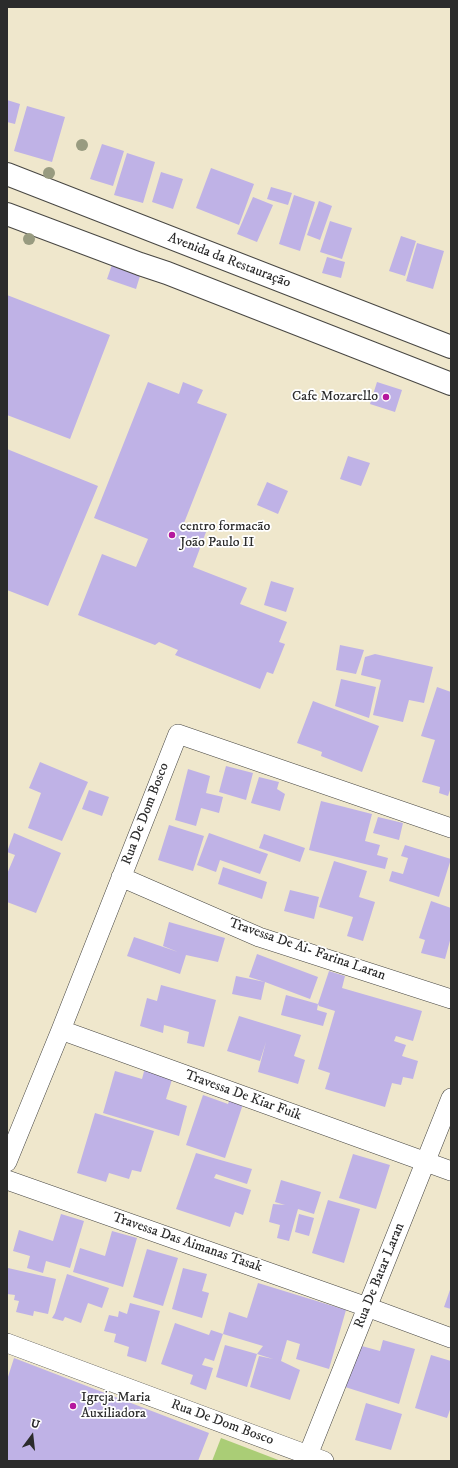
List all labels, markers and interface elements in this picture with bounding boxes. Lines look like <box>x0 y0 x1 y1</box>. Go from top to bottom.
street label: Avenida da Restauração <box>165 230 293 292</box>
place label: Cafe Mozarello <box>292 389 378 405</box>
marker: Cafe Mozarello <box>381 392 391 402</box>
place label: centro formacão João Paulo II <box>180 519 270 552</box>
marker: centro formacão João Paulo II <box>167 530 177 540</box>
street label: Rua De Dom Bosco <box>119 760 173 868</box>
street label: Travessa De Ai- Farina Laran <box>226 915 388 985</box>
street label: Travessa De Kiar Fuik <box>182 1067 304 1125</box>
street label: Travessa Das Aimanas Tasak <box>110 1209 264 1277</box>
street label: Rua De Batar Laran <box>351 1221 409 1331</box>
place label: Igreja Maria Auxiliadora <box>81 1390 150 1422</box>
street label: Rua De Dom Bosco <box>168 1397 276 1449</box>
marker: Igreja Maria Auxiliadora <box>68 1401 78 1411</box>
north arrow <box>12 1416 52 1456</box>
text: U <box>29 1417 41 1432</box>

